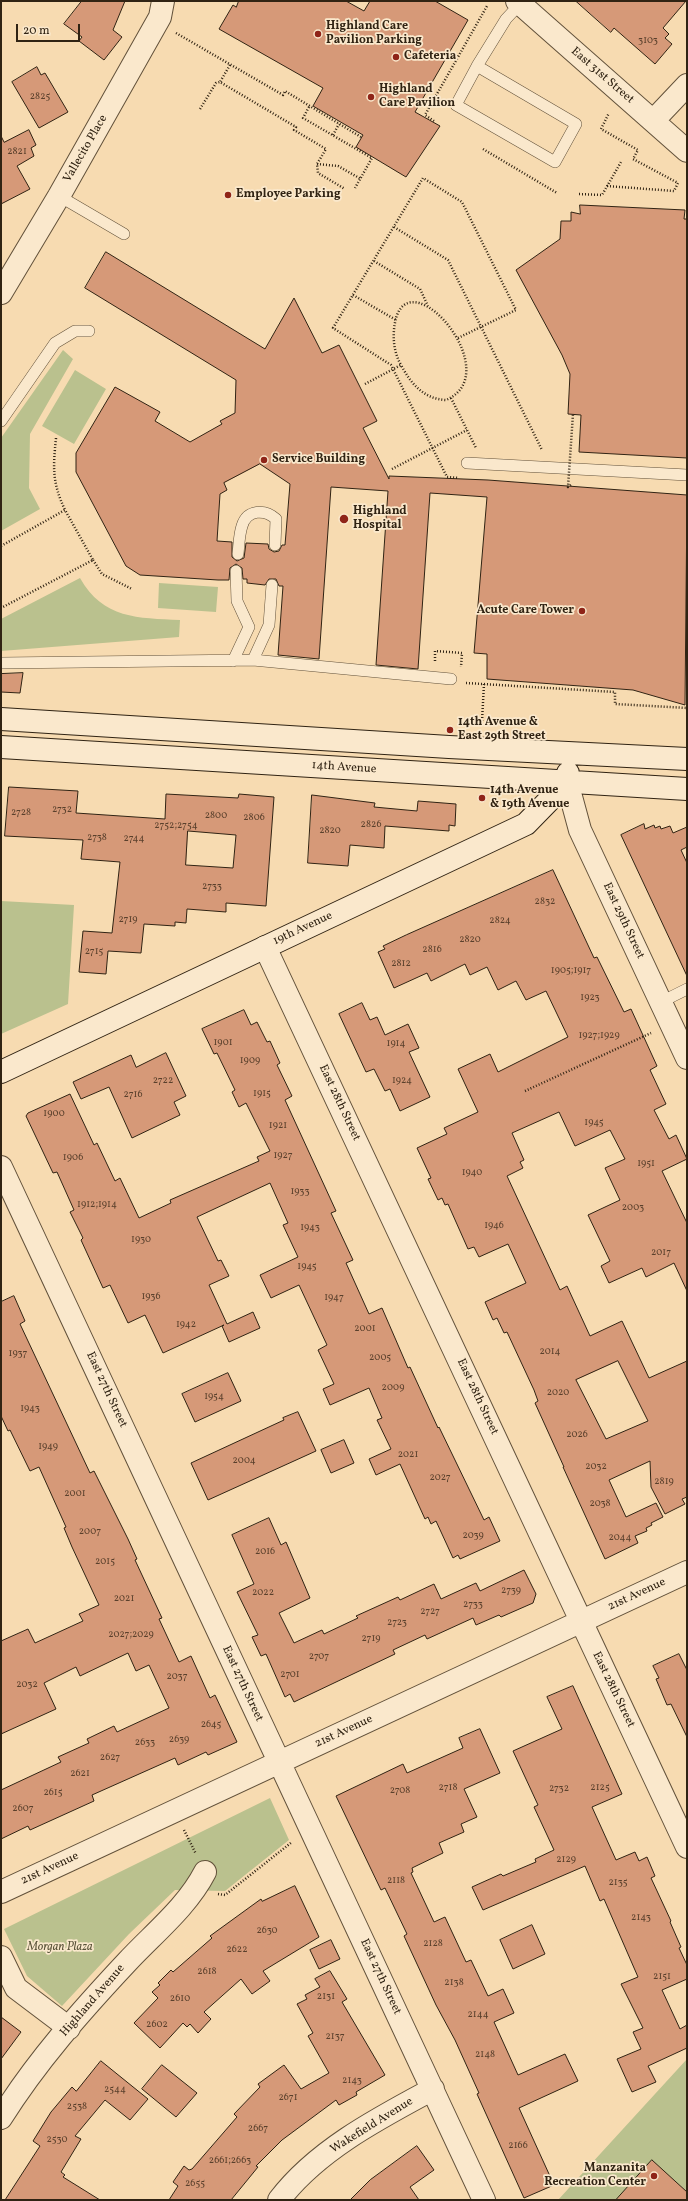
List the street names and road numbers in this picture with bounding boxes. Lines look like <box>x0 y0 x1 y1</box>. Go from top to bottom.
street label: East 31st Street <box>567 45 637 107</box>
street label: Vallecito Place <box>61 113 111 185</box>
street label: 14th Avenue <box>311 759 377 777</box>
street label: East 29th Street <box>599 880 647 962</box>
street label: 19th Avenue <box>271 909 335 949</box>
street label: East 28th Street <box>315 1062 363 1144</box>
street label: East 27th Street <box>82 1350 130 1430</box>
street label: East 28th Street <box>453 1356 501 1438</box>
street label: 21st Avenue <box>606 1575 668 1615</box>
street label: East 27th Street <box>218 1644 266 1724</box>
street label: East 28th Street <box>588 1650 638 1730</box>
street label: 21st Avenue <box>313 1712 375 1752</box>
street label: 21st Avenue <box>19 1849 81 1889</box>
street label: East 27th Street <box>356 1937 404 2017</box>
street label: Highland Avenue <box>58 1962 128 2040</box>
street label: Wakefield Avenue <box>328 2095 416 2157</box>

